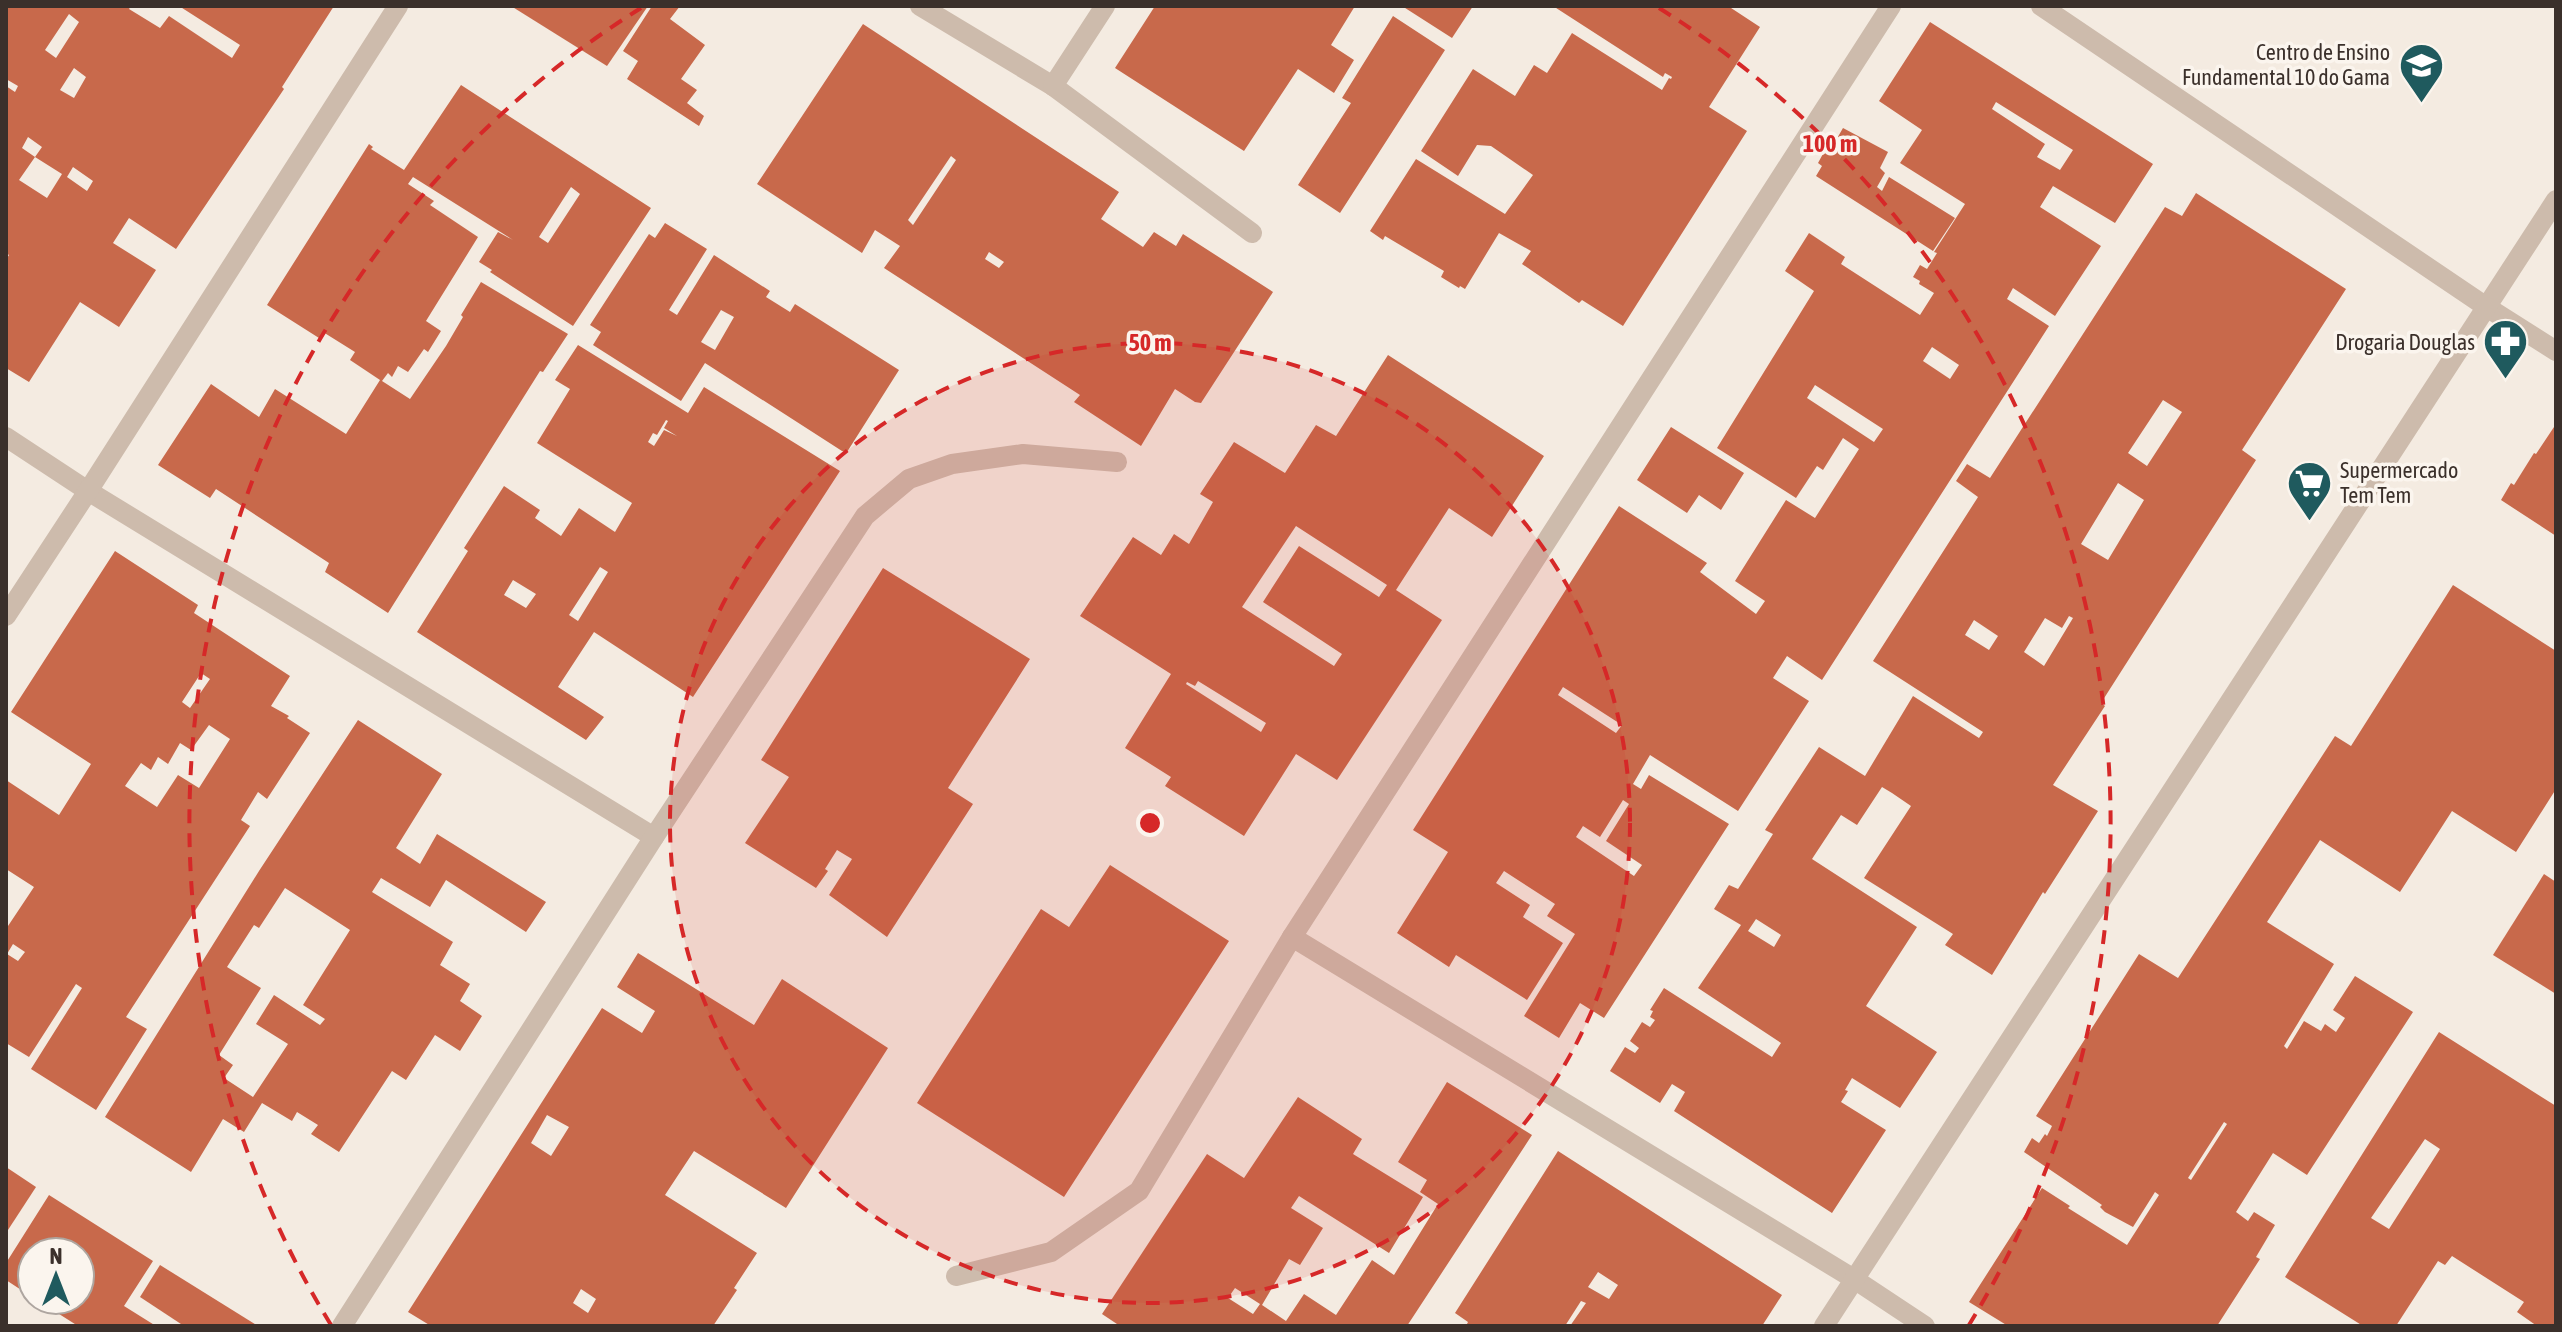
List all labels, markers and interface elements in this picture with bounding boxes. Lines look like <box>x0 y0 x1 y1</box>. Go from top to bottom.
place label: Centro de Ensino Fundamental 10 do Gama <box>2182 39 2390 90</box>
school or university icon: Centro de Ensino Fundamental 10 do Gama <box>2397 41 2445 104</box>
text: 100 m <box>1803 130 1857 157</box>
pharmacy icon: Drogaria Douglas <box>2482 318 2530 381</box>
text: 50 m <box>1128 329 1172 356</box>
place label: Drogaria Douglas <box>2335 329 2475 355</box>
place label: Supermercado Tem Tem <box>2340 457 2458 508</box>
supermarket icon: Supermercado Tem Tem <box>2285 459 2333 522</box>
centre of rings <box>1136 809 1164 837</box>
north arrow <box>16 1236 96 1316</box>
text: N <box>50 1243 62 1269</box>

